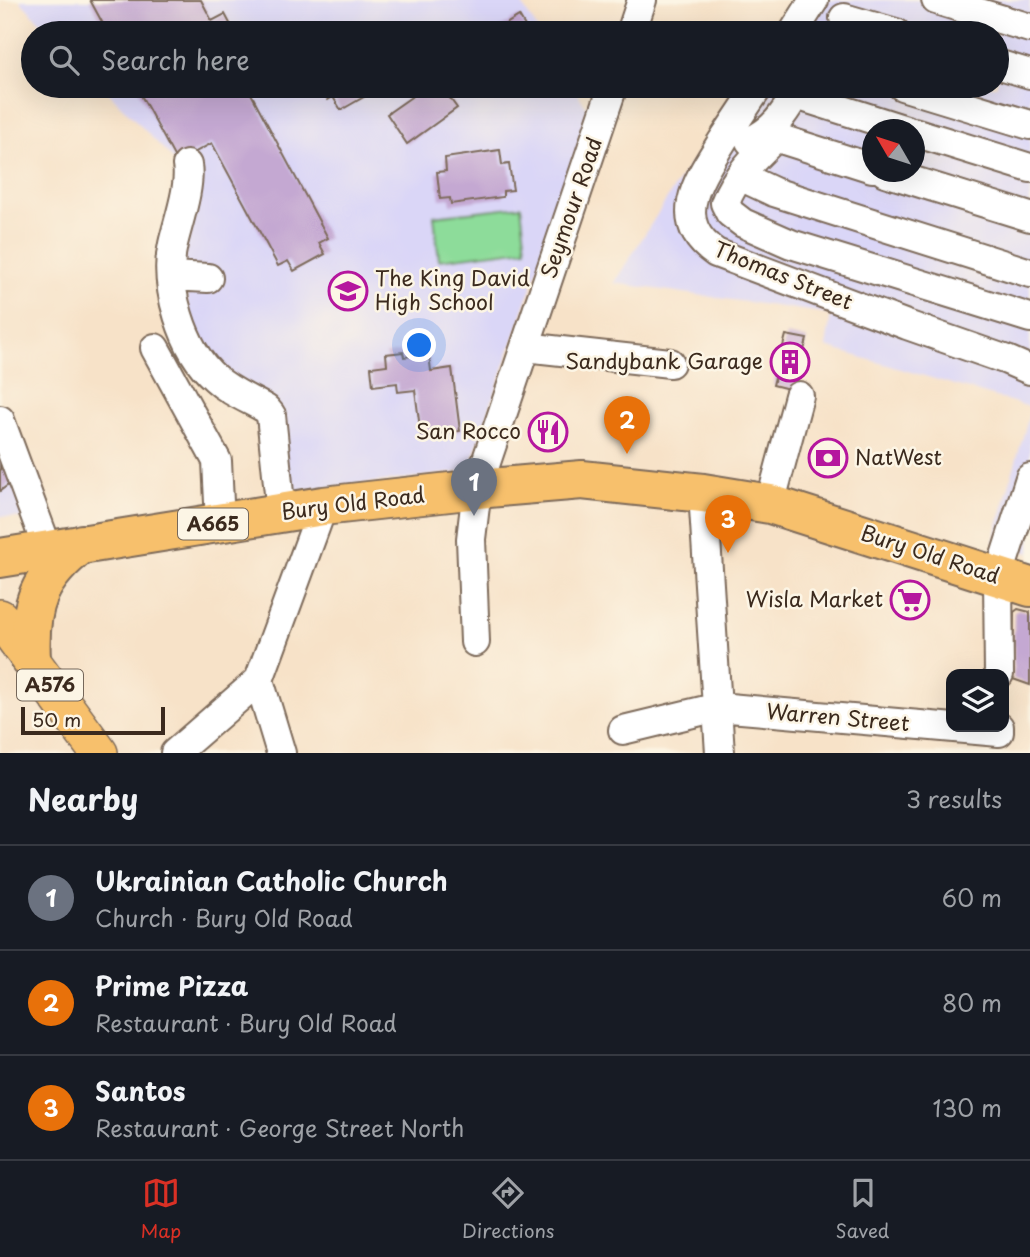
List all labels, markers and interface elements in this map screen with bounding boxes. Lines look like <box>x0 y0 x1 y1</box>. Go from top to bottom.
search box <box>21 21 1009 98</box>
text: Search here <box>101 40 250 79</box>
icon: search <box>45 41 83 79</box>
north arrow <box>862 119 925 182</box>
street label: Seymour Road <box>531 133 609 282</box>
street label: Thomas Street <box>709 232 858 317</box>
place label: The King David High School <box>375 261 530 317</box>
school or university icon: The King David High School <box>327 270 369 312</box>
your location <box>402 328 436 362</box>
building icon: Sandybank Garage <box>769 341 811 383</box>
place label: Sandybank Garage <box>565 344 763 376</box>
pin: 2 <box>604 396 650 454</box>
restaurant icon: San Rocco <box>527 411 569 453</box>
place label: San Rocco <box>416 414 521 446</box>
bank icon: NatWest <box>807 437 849 479</box>
place label: NatWest <box>855 440 942 472</box>
pin: 1 <box>451 458 497 516</box>
street label: Bury Old Road <box>279 477 426 527</box>
pin: 3 <box>705 495 751 553</box>
road number: A665 <box>178 509 248 540</box>
street label: Bury Old Road <box>857 516 1004 591</box>
supermarket icon: Wisla Market <box>889 579 931 621</box>
place label: Wisla Market <box>746 582 883 614</box>
map controls <box>946 669 1009 732</box>
button: layers <box>946 669 1009 732</box>
road number: A576 <box>17 670 83 700</box>
street label: Warren Street <box>765 694 911 738</box>
scale bar <box>21 704 164 736</box>
text: 50 m <box>32 705 81 733</box>
text: Nearby <box>28 776 138 821</box>
text: 3 results <box>906 781 1002 816</box>
text: Ukrainian Catholic Church <box>95 861 448 900</box>
text: 1 <box>46 880 57 915</box>
text: 60 m <box>942 880 1002 915</box>
text: Church · Bury Old Road <box>95 900 353 935</box>
text: Prime Pizza <box>95 966 248 1005</box>
text: 2 <box>43 985 59 1020</box>
text: 80 m <box>942 985 1002 1020</box>
text: Restaurant · Bury Old Road <box>95 1005 397 1040</box>
text: Santos <box>95 1071 185 1110</box>
text: 3 <box>43 1090 59 1125</box>
text: 130 m <box>932 1090 1002 1125</box>
text: Restaurant · George Street North <box>95 1110 464 1145</box>
tab: Map <box>141 1174 181 1244</box>
tab: Directions <box>462 1174 555 1244</box>
tab: Saved <box>836 1174 889 1244</box>

